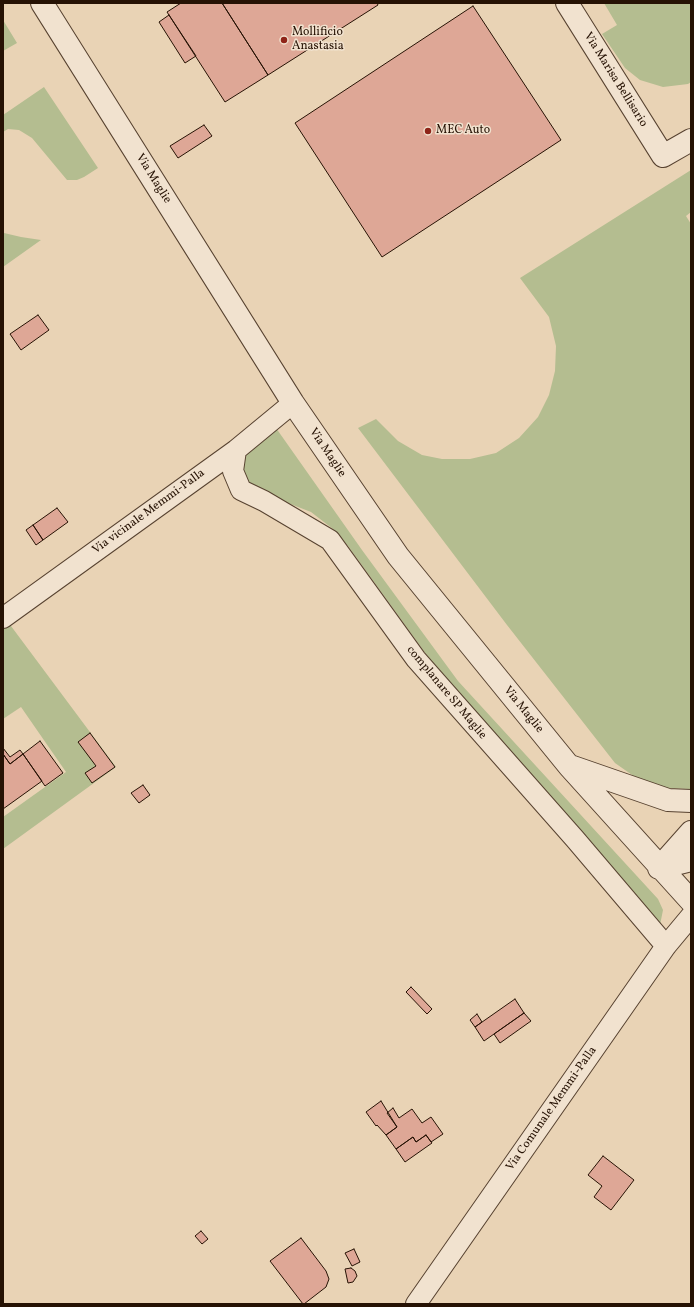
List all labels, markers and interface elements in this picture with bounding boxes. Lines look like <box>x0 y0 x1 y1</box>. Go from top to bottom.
place label: Mollificio Anastasia <box>292 26 344 54</box>
street label: Via Marisa Bellisario <box>580 30 650 130</box>
marker: Mollificio Anastasia <box>279 35 289 45</box>
place label: MEC Auto <box>436 124 490 138</box>
marker: MEC Auto <box>423 126 433 136</box>
street label: Via Maglie <box>132 152 174 206</box>
street label: Via Maglie <box>305 426 349 480</box>
street label: Via vicinale Memmi-Palla <box>90 466 208 558</box>
street label: complanare SP Maglie <box>403 644 489 742</box>
street label: Via Maglie <box>500 684 546 736</box>
street label: Via Comunale Memmi-Palla <box>504 1044 600 1174</box>

